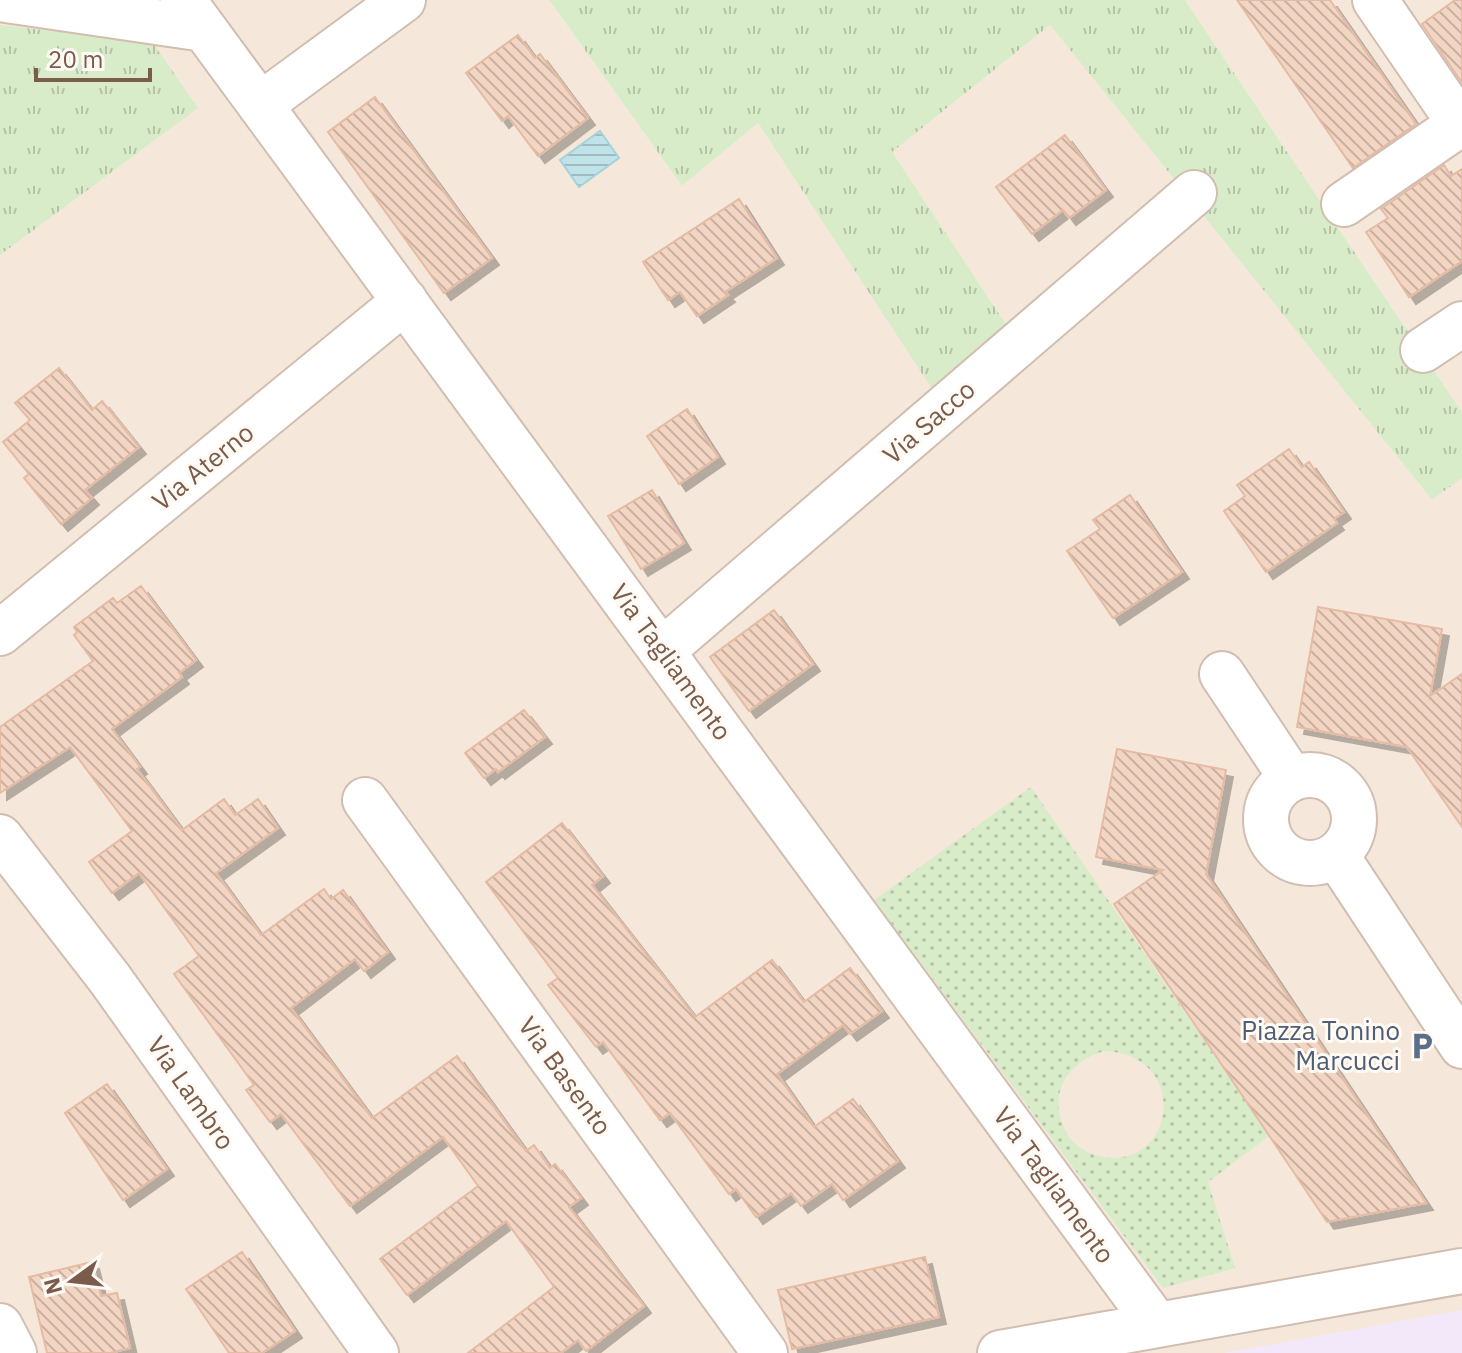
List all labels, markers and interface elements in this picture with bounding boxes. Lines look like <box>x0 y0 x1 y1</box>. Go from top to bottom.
scale bar <box>36 32 150 82</box>
text: 20 m <box>48 43 103 75</box>
street label: Via Sacco <box>875 372 982 471</box>
street label: Via Aterno <box>145 415 260 518</box>
street label: Via Tagliamento <box>603 576 740 747</box>
street label: Via Basento <box>511 1009 620 1141</box>
place label: Piazza Tonino Marcucci <box>1241 1013 1400 1077</box>
street label: Via Lambro <box>140 1029 243 1156</box>
parking icon: Piazza Tonino Marcucci <box>1407 1031 1437 1061</box>
street label: Via Tagliamento <box>986 1099 1123 1270</box>
north arrow <box>32 1241 112 1321</box>
text: N <box>36 1275 68 1298</box>

